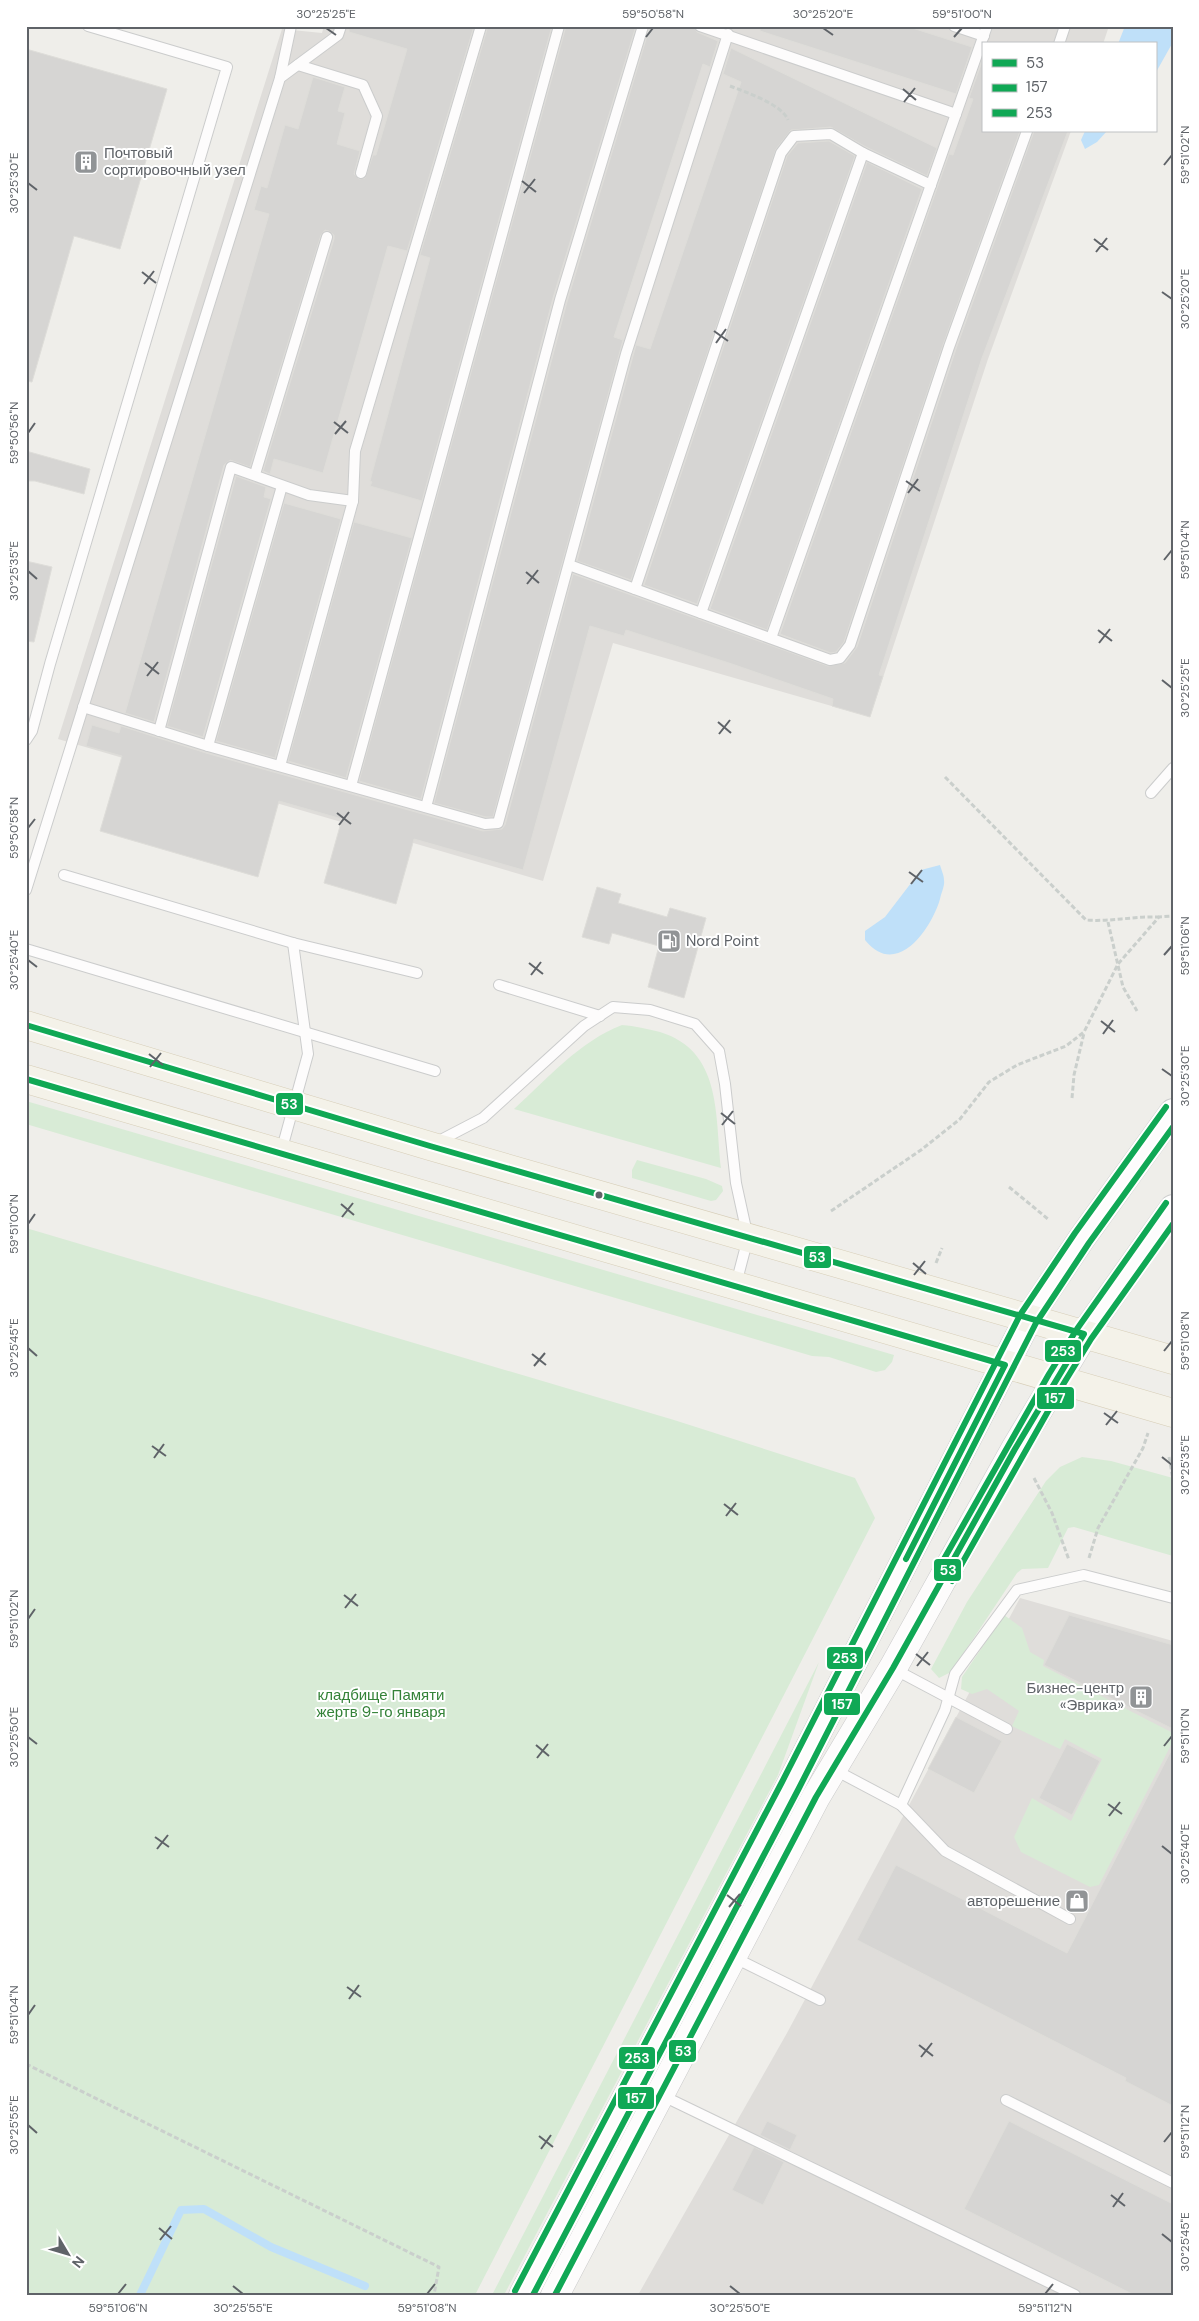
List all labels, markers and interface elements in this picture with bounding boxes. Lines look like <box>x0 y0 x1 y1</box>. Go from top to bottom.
text: 30°25'25"E <box>296 6 356 22</box>
text: 59°50'58"N <box>622 6 684 22</box>
text: 30°25'20"E <box>793 6 854 22</box>
text: 59°51'00"N <box>932 6 992 22</box>
legend <box>982 42 1156 132</box>
text: 53 <box>1026 53 1044 73</box>
text: 157 <box>1026 77 1048 97</box>
text: 253 <box>1026 103 1053 123</box>
text: 59°51'02"N <box>1177 126 1193 184</box>
place label: Почтовый сортировочный узел <box>104 143 246 180</box>
building icon: Почтовый сортировочный узел <box>73 149 99 175</box>
text: 30°25'30"E <box>6 152 22 213</box>
text: 30°25'20"E <box>1177 268 1193 329</box>
text: 59°50'56"N <box>6 402 22 464</box>
text: 59°51'04"N <box>1177 521 1193 579</box>
text: 30°25'35"E <box>6 541 22 601</box>
text: 30°25'25"E <box>1177 658 1193 718</box>
text: 59°50'58"N <box>6 797 22 859</box>
text: 59°51'06"N <box>1177 916 1193 976</box>
fuel station icon: Nord Point <box>656 928 682 954</box>
text: 30°25'40"E <box>6 930 22 990</box>
place label: Nord Point <box>686 931 759 951</box>
text: 30°25'30"E <box>1177 1045 1193 1106</box>
line badge: 53 <box>275 1092 304 1116</box>
text: 53 <box>280 1095 298 1113</box>
unlabelled marker <box>594 1190 604 1200</box>
text: 59°51'00"N <box>6 1194 22 1254</box>
line badge: 53 <box>803 1245 832 1269</box>
text: 53 <box>808 1248 826 1266</box>
text: 59°51'08"N <box>1177 1312 1193 1370</box>
text: 30°25'45"E <box>6 1318 22 1378</box>
line badge: 253 <box>1044 1339 1082 1363</box>
text: 253 <box>1050 1342 1076 1360</box>
line badge: 157 <box>1036 1386 1075 1410</box>
text: 157 <box>1044 1389 1066 1407</box>
text: 30°25'35"E <box>1177 1435 1193 1495</box>
line badge: 53 <box>933 1558 962 1582</box>
text: 53 <box>939 1561 957 1579</box>
text: 59°51'02"N <box>6 1590 22 1648</box>
line badge: 253 <box>826 1646 864 1670</box>
text: 253 <box>832 1649 858 1667</box>
place label: Бизнес-центр «Эврика» <box>1026 1678 1124 1715</box>
building icon: Бизнес-центр «Эврика» <box>1128 1684 1154 1710</box>
park label: кладбище Памяти жертв 9-го января <box>316 1685 446 1722</box>
line badge: 157 <box>823 1692 861 1716</box>
text: 157 <box>831 1695 853 1713</box>
text: 30°25'50"E <box>6 1706 22 1767</box>
text: 59°51'10"N <box>1177 1708 1193 1764</box>
text: 30°25'40"E <box>1177 1824 1193 1884</box>
shop icon: авторешение <box>1064 1888 1090 1914</box>
place label: авторешение <box>967 1891 1060 1911</box>
text: 59°51'04"N <box>6 1986 22 2044</box>
line badge: 53 <box>668 2039 697 2063</box>
text: 53 <box>674 2042 692 2060</box>
line badge: 253 <box>618 2046 656 2070</box>
text: 253 <box>624 2049 650 2067</box>
line badge: 157 <box>617 2086 655 2110</box>
text: 157 <box>625 2089 647 2107</box>
text: 30°25'55"E <box>6 2095 22 2155</box>
text: 59°51'12"N <box>1177 2105 1193 2159</box>
text: 30°25'45"E <box>1177 2212 1193 2272</box>
north arrow <box>42 2228 92 2278</box>
text: N <box>68 2252 88 2272</box>
text: 59°51'06"N <box>88 2300 148 2316</box>
text: 30°25'55"E <box>213 2300 273 2316</box>
text: 59°51'08"N <box>398 2300 456 2316</box>
text: 30°25'50"E <box>710 2300 771 2316</box>
text: 59°51'12"N <box>1018 2300 1072 2316</box>

